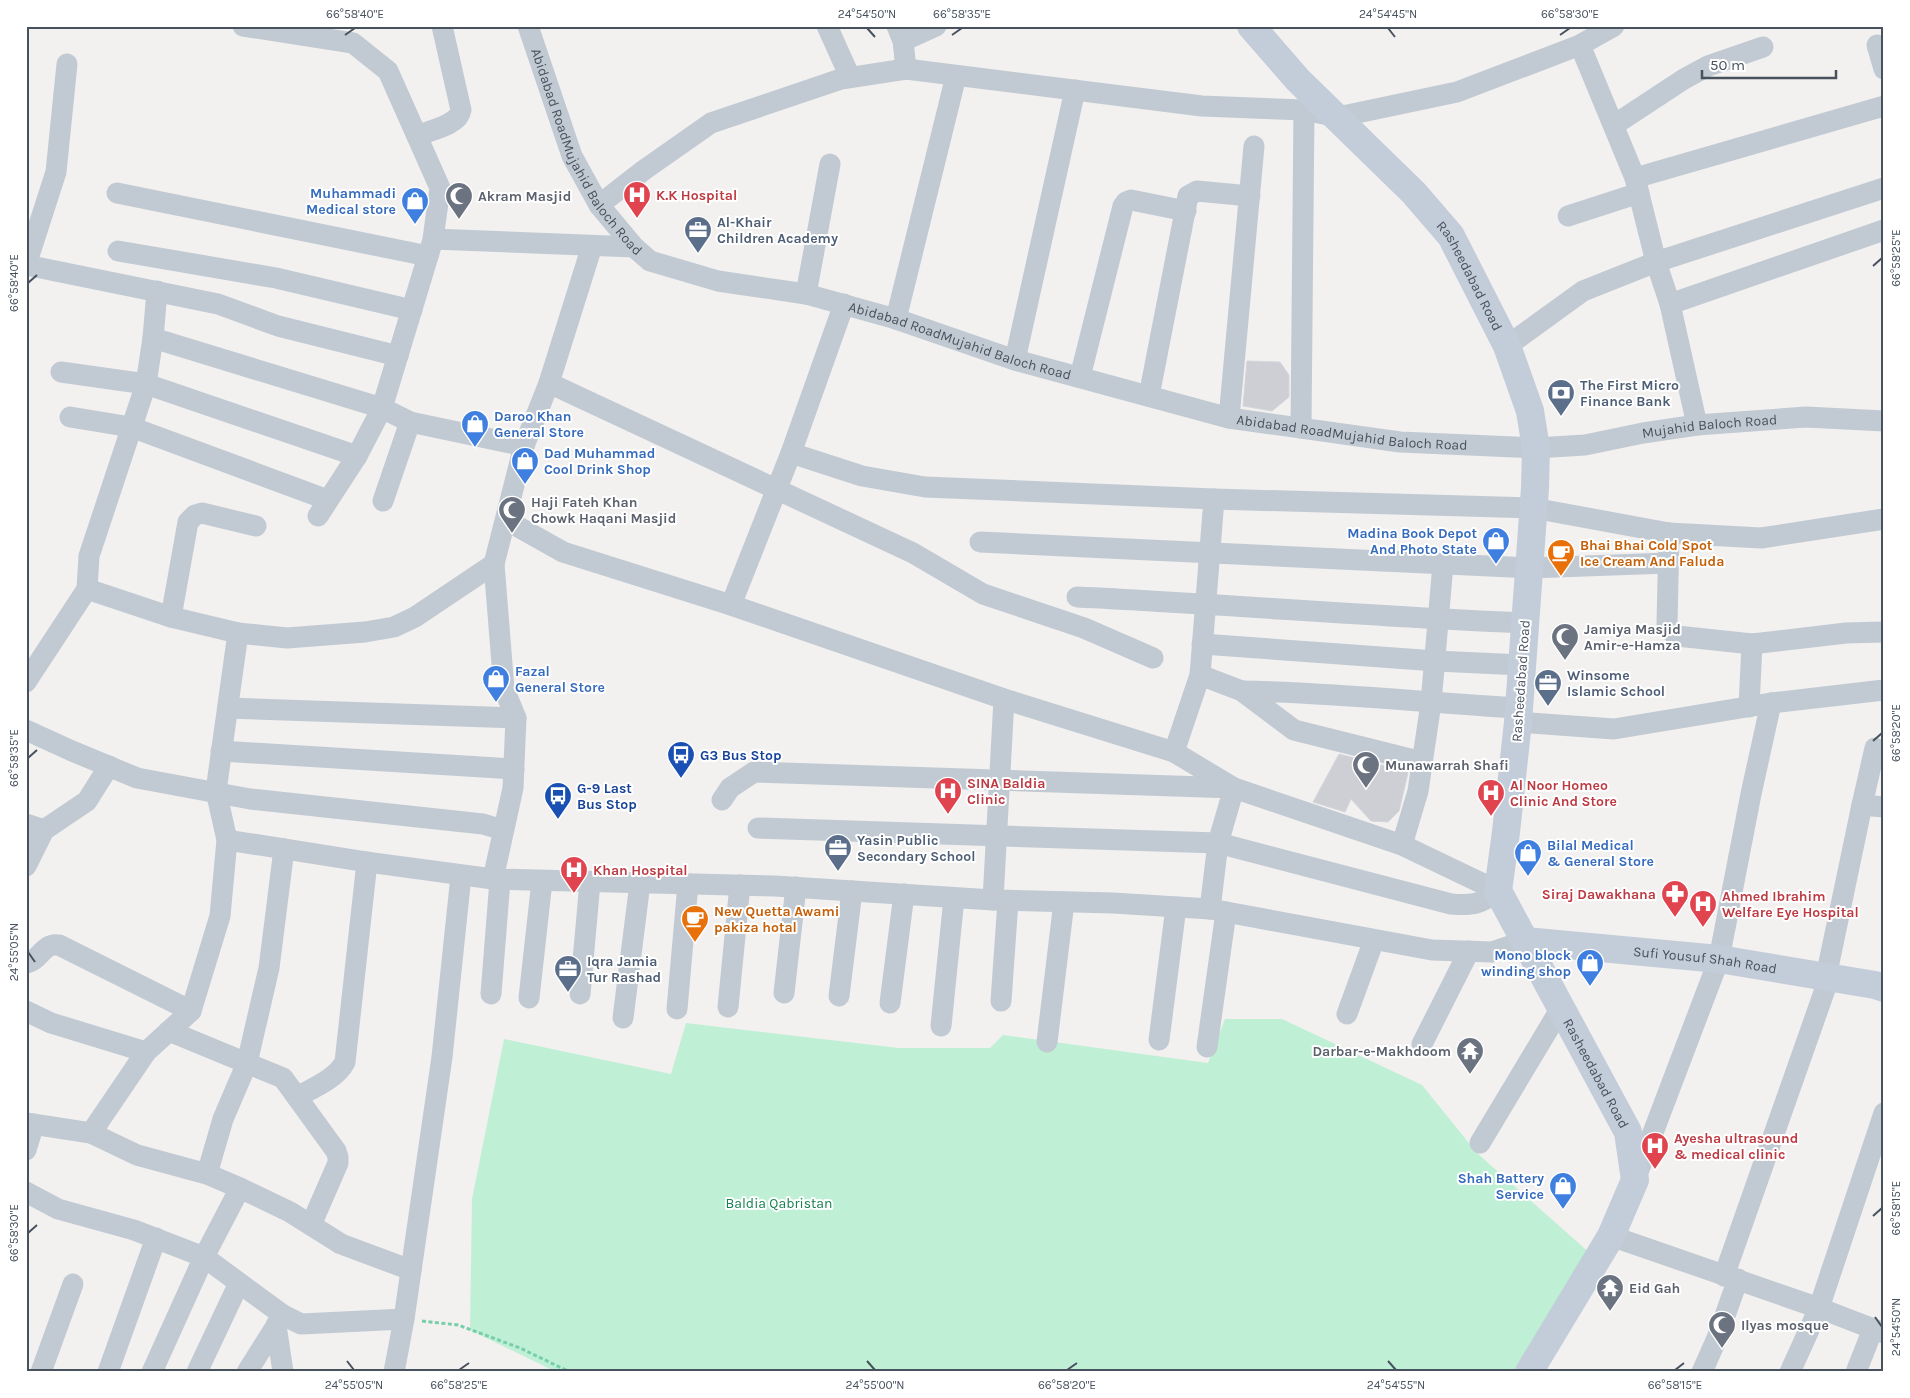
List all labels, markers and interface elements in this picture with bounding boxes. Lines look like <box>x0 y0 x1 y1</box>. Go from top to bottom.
text: 66°58'40"E <box>326 7 384 21</box>
text: 24°54'50"N <box>838 7 896 21</box>
text: 66°58'35"E <box>933 7 991 21</box>
text: 24°54'45"N <box>1359 7 1417 21</box>
text: 66°58'30"E <box>1541 7 1599 21</box>
street label: Abidabad RoadMujahid Baloch Road <box>528 46 646 259</box>
scale bar <box>1702 48 1836 80</box>
text: 50 m <box>1710 56 1745 74</box>
hospital icon: K.K Hospital <box>622 180 652 219</box>
mosque icon: Akram Masjid <box>444 181 474 220</box>
place label: Muhammadi Medical store <box>306 185 396 218</box>
shop icon: Muhammadi Medical store <box>400 186 430 225</box>
place label: K.K Hospital <box>656 187 737 204</box>
place label: Akram Masjid <box>478 188 571 205</box>
place label: Al-Khair Children Academy <box>717 214 838 247</box>
office icon: Al-Khair Children Academy <box>683 215 713 254</box>
street label: Rasheedabad Road <box>1433 217 1506 333</box>
text: 66°58'25"E <box>1889 229 1903 287</box>
text: 66°58'40"E <box>7 254 21 312</box>
street label: Abidabad RoadMujahid Baloch Road <box>847 298 1073 383</box>
place label: The First Micro Finance Bank <box>1580 377 1679 410</box>
bank icon: The First Micro Finance Bank <box>1546 378 1576 417</box>
place label: Daroo Khan General Store <box>494 408 584 441</box>
shop icon: Daroo Khan General Store <box>460 409 490 448</box>
street label: Abidabad RoadMujahid Baloch Road <box>1236 411 1468 453</box>
street label: Mujahid Baloch Road <box>1641 411 1778 442</box>
place label: Dad Muhammad Cool Drink Shop <box>544 445 655 478</box>
shop icon: Dad Muhammad Cool Drink Shop <box>510 446 540 485</box>
place label: Haji Fateh Khan Chowk Haqani Masjid <box>531 494 676 527</box>
mosque icon: Haji Fateh Khan Chowk Haqani Masjid <box>497 495 527 534</box>
place label: Madina Book Depot And Photo State <box>1347 525 1477 558</box>
shop icon: Madina Book Depot And Photo State <box>1481 526 1511 565</box>
place label: Bhai Bhai Cold Spot Ice Cream And Faluda <box>1580 537 1724 570</box>
cafe icon: Bhai Bhai Cold Spot Ice Cream And Faluda <box>1546 538 1576 577</box>
street label: Rasheedabad Road <box>1508 619 1534 743</box>
place label: Jamiya Masjid Amir-e-Hamza <box>1584 621 1681 654</box>
mosque icon: Jamiya Masjid Amir-e-Hamza <box>1550 622 1580 661</box>
place label: Fazal General Store <box>515 663 605 696</box>
shop icon: Fazal General Store <box>481 664 511 703</box>
place label: Winsome Islamic School <box>1567 667 1665 700</box>
office icon: Winsome Islamic School <box>1533 668 1563 707</box>
text: 66°58'20"E <box>1889 704 1903 762</box>
text: 66°58'35"E <box>7 729 21 787</box>
bus stop icon: G3 Bus Stop <box>666 740 696 779</box>
place label: G3 Bus Stop <box>700 747 781 764</box>
mosque icon: Munawarrah Shafi <box>1351 750 1381 789</box>
place label: Munawarrah Shafi <box>1385 757 1509 774</box>
place label: SINA Baldia Clinic <box>967 775 1045 808</box>
hospital icon: SINA Baldia Clinic <box>933 776 963 815</box>
place label: Al Noor Homeo Clinic And Store <box>1510 777 1617 810</box>
hospital icon: Al Noor Homeo Clinic And Store <box>1476 778 1506 817</box>
place label: G-9 Last Bus Stop <box>577 780 637 813</box>
bus stop icon: G-9 Last Bus Stop <box>543 781 573 820</box>
place label: Yasin Public Secondary School <box>857 832 975 865</box>
office icon: Yasin Public Secondary School <box>823 833 853 872</box>
place label: Bilal Medical & General Store <box>1547 837 1654 870</box>
shop icon: Bilal Medical & General Store <box>1513 838 1543 877</box>
hospital icon: Khan Hospital <box>559 855 589 894</box>
place label: Khan Hospital <box>593 862 688 879</box>
pharmacy icon: Siraj Dawakhana <box>1660 879 1690 918</box>
place label: Siraj Dawakhana <box>1542 886 1656 903</box>
place label: Ahmed Ibrahim Welfare Eye Hospital <box>1722 888 1859 921</box>
hospital icon: Ahmed Ibrahim Welfare Eye Hospital <box>1688 889 1718 928</box>
place label: New Quetta Awami pakiza hotal <box>714 903 839 936</box>
cafe icon: New Quetta Awami pakiza hotal <box>680 904 710 943</box>
text: 24°55'05"N <box>7 923 21 981</box>
street label: Sufi Yousuf Shah Road <box>1632 943 1778 977</box>
place label: Mono block winding shop <box>1481 947 1572 980</box>
shop icon: Mono block winding shop <box>1575 948 1605 987</box>
place label: Iqra Jamia Tur Rashad <box>587 953 661 986</box>
office icon: Iqra Jamia Tur Rashad <box>553 954 583 993</box>
street label: Rasheedabad Road <box>1560 1015 1633 1131</box>
temple icon: Darbar-e-Makhdoom <box>1455 1036 1485 1075</box>
place label: Darbar-e-Makhdoom <box>1312 1043 1451 1060</box>
place label: Ayesha ultrasound & medical clinic <box>1674 1130 1798 1163</box>
hospital icon: Ayesha ultrasound & medical clinic <box>1640 1131 1670 1170</box>
place label: Shah Battery Service <box>1458 1170 1544 1203</box>
shop icon: Shah Battery Service <box>1548 1171 1578 1210</box>
text: 66°58'15"E <box>1889 1181 1903 1235</box>
park label: Baldia Qabristan <box>726 1195 832 1212</box>
text: 66°58'30"E <box>7 1204 21 1262</box>
temple icon: Eid Gah <box>1595 1273 1625 1312</box>
place label: Eid Gah <box>1629 1280 1680 1297</box>
text: 24°54'50"N <box>1889 1298 1903 1356</box>
mosque icon: Ilyas mosque <box>1707 1310 1737 1349</box>
place label: Ilyas mosque <box>1741 1317 1829 1334</box>
text: 24°55'05"N <box>325 1378 383 1392</box>
text: 66°58'25"E <box>430 1378 488 1392</box>
text: 24°55'00"N <box>845 1378 905 1392</box>
text: 66°58'20"E <box>1038 1378 1096 1392</box>
text: 24°54'55"N <box>1367 1378 1425 1392</box>
text: 66°58'15"E <box>1648 1378 1702 1392</box>

